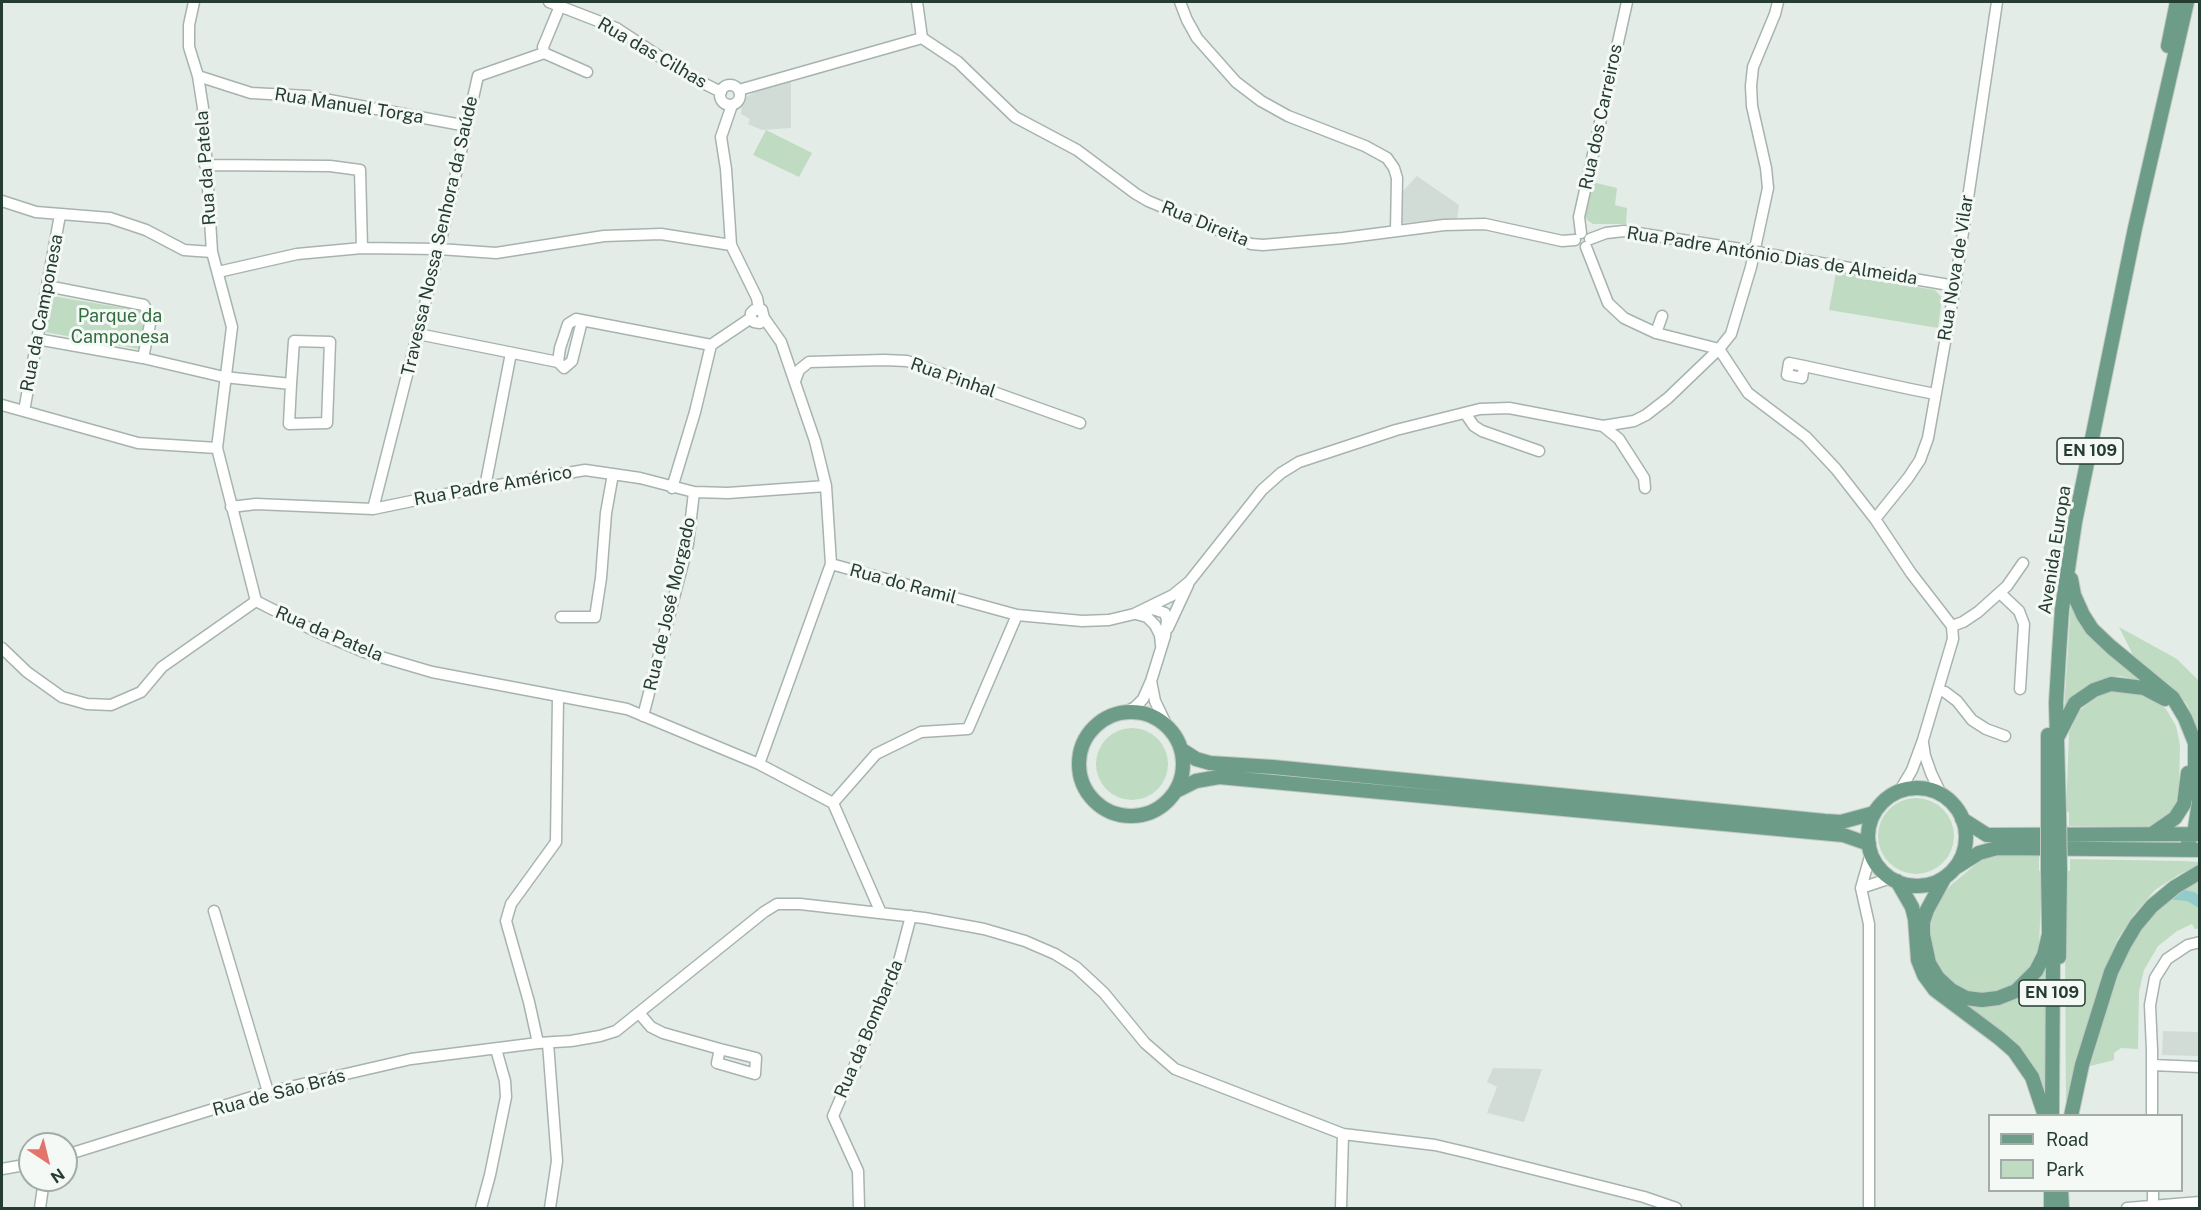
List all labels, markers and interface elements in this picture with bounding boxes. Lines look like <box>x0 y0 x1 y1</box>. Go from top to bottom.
street label: Rua das Cilhas <box>594 13 710 93</box>
street label: Rua dos Carreiros <box>1575 42 1627 192</box>
street label: Rua Manuel Torga <box>273 84 425 128</box>
street label: Travessa Nossa Senhora da Saúde <box>397 94 483 378</box>
street label: Rua da Patela <box>191 110 221 226</box>
street label: Rua Nova de Vilar <box>1934 193 1978 343</box>
street label: Rua Direita <box>1158 197 1252 251</box>
street label: Rua Padre António Dias de Almeida <box>1625 222 1919 290</box>
street label: Rua da Camponesa <box>16 232 68 394</box>
park label: Parque da Camponesa <box>71 305 169 348</box>
street label: Rua Pinhal <box>907 353 999 403</box>
road number: EN 109 <box>2057 438 2123 464</box>
street label: Rua Padre Américo <box>412 461 574 511</box>
street label: Avenida Europa <box>2034 484 2076 616</box>
street label: Rua de José Morgado <box>640 515 700 693</box>
street label: Rua do Ramil <box>847 559 959 609</box>
street label: Rua da Patela <box>272 602 386 666</box>
street label: Rua da Bombarda <box>830 957 908 1101</box>
road number: EN 109 <box>2019 980 2085 1006</box>
street label: Rua de São Brás <box>210 1065 348 1121</box>
legend <box>1988 1114 2183 1192</box>
text: Road <box>2046 1129 2089 1150</box>
north arrow <box>18 1132 78 1192</box>
text: Park <box>2046 1159 2084 1180</box>
text: N <box>47 1164 68 1187</box>

